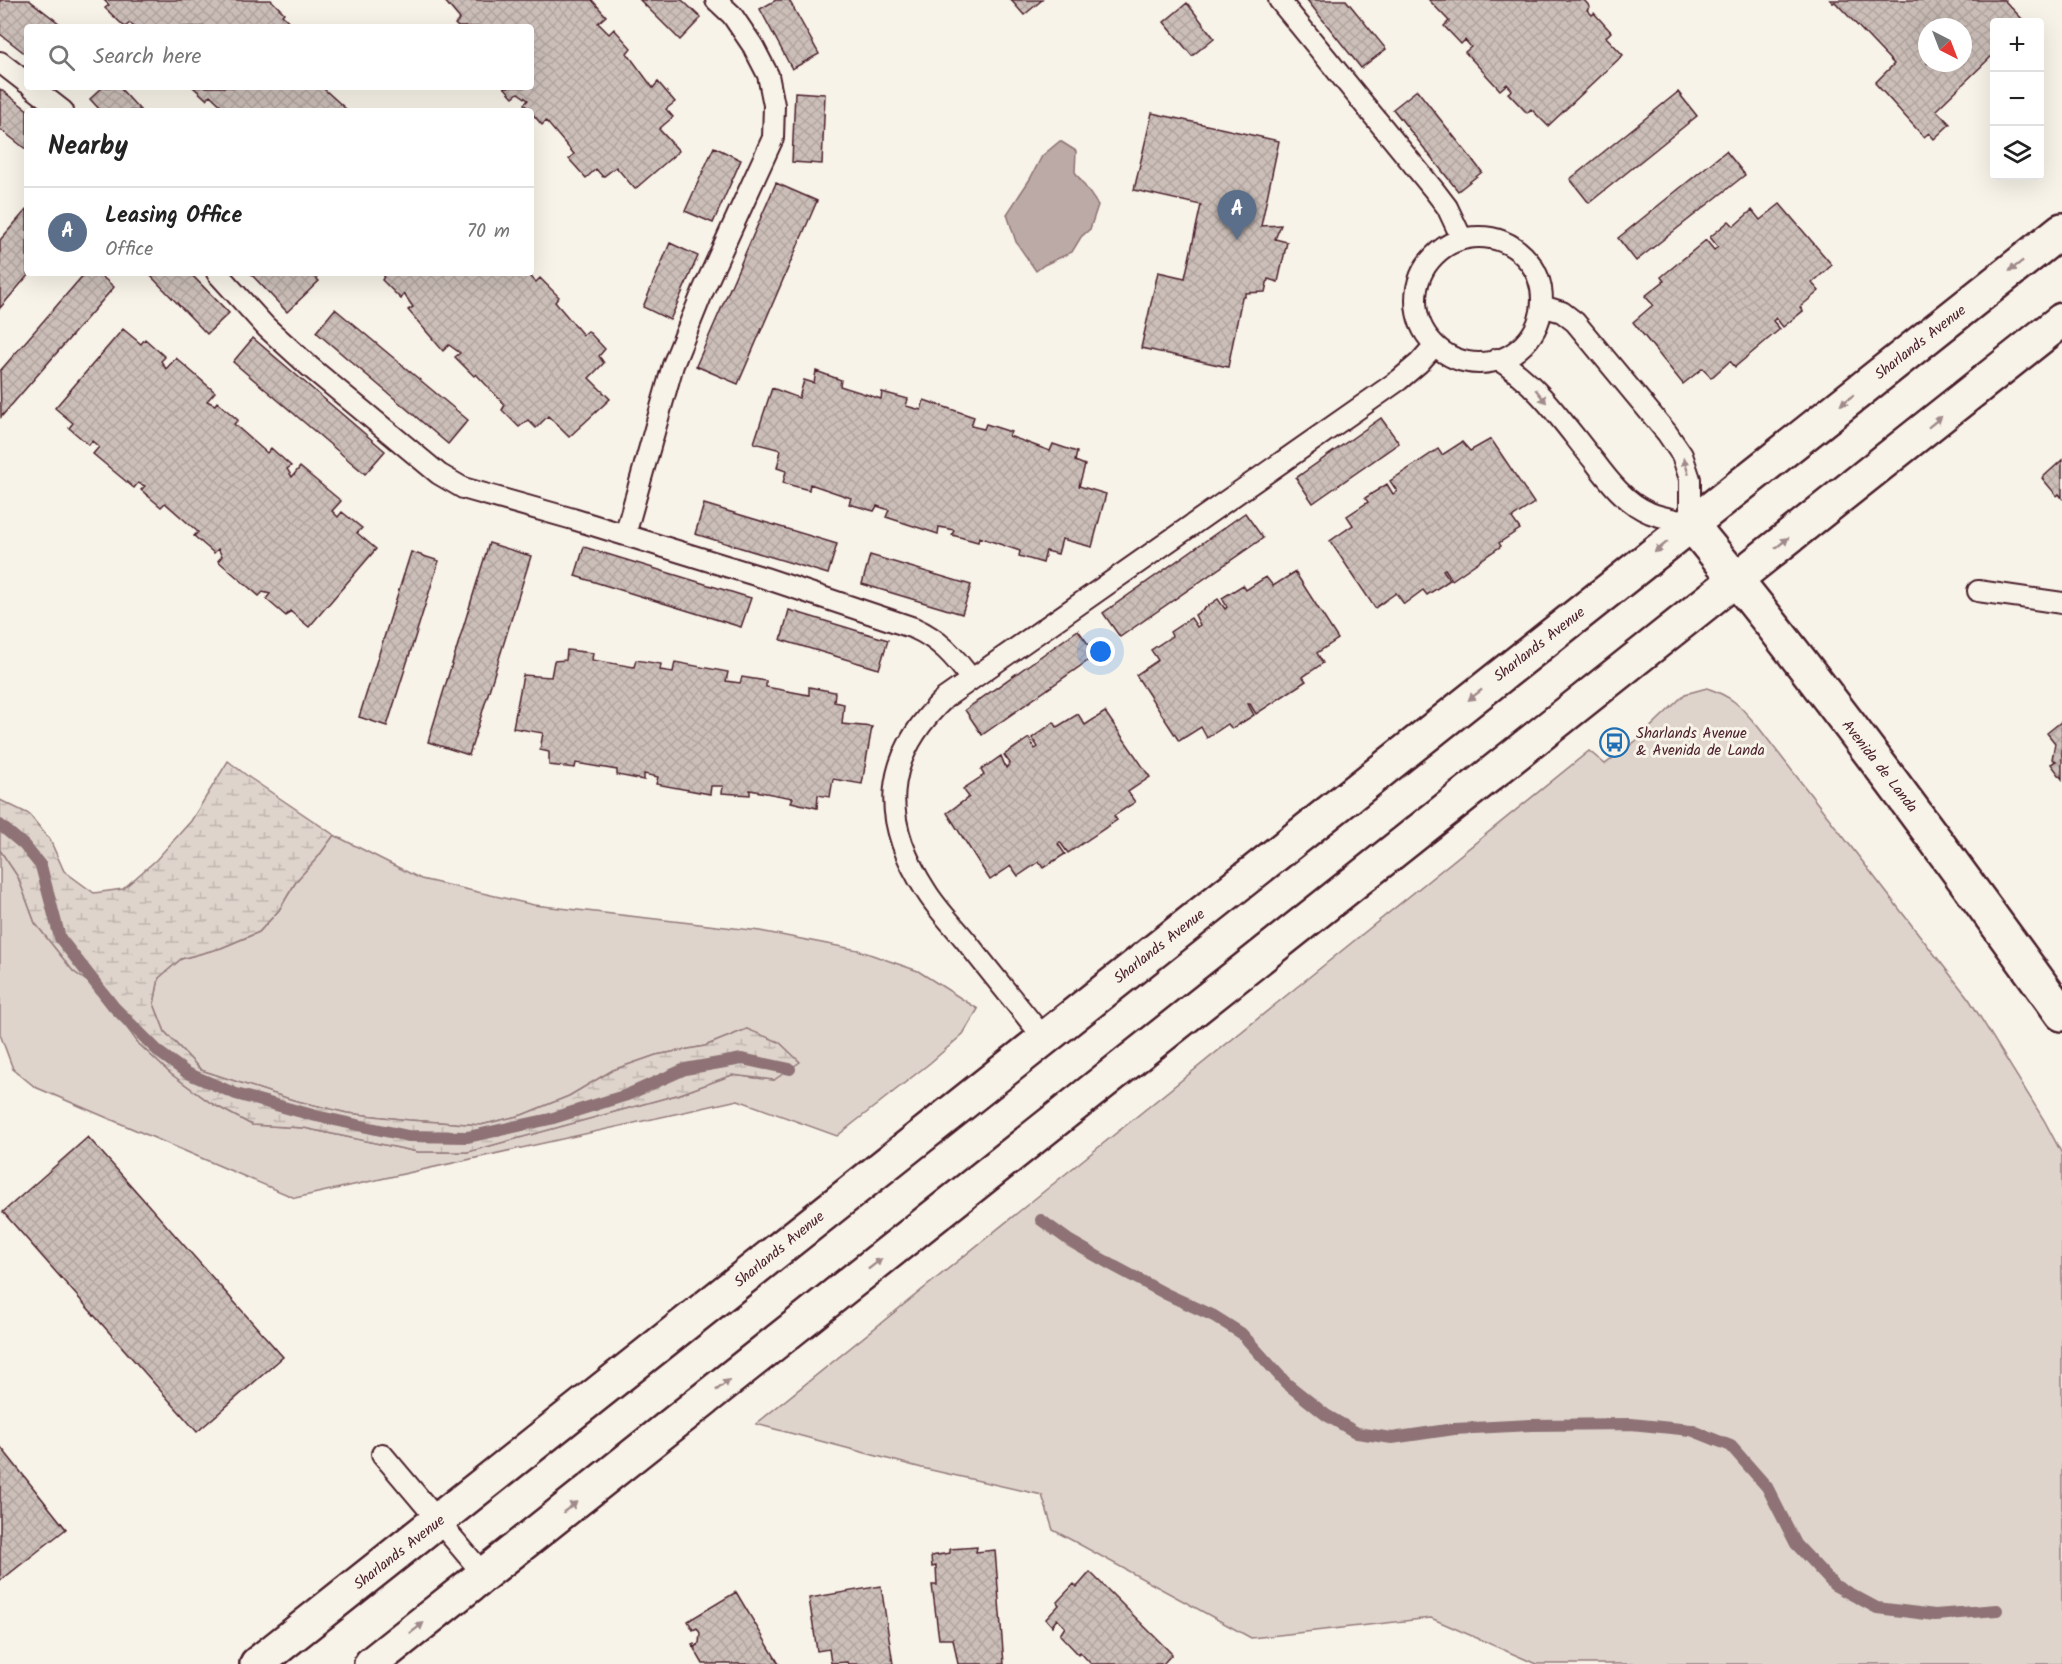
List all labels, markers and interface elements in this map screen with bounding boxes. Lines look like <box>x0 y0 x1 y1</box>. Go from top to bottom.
north arrow <box>1918 18 1972 72</box>
map controls <box>1990 18 2044 180</box>
button: + <box>1990 18 2044 72</box>
search box <box>24 24 534 90</box>
text: Search here <box>93 40 201 75</box>
icon: search <box>45 41 78 74</box>
button: − <box>1990 72 2044 126</box>
text: Nearby <box>48 126 128 168</box>
button: layers <box>1990 126 2044 180</box>
pin: A <box>1218 190 1256 240</box>
text: Leasing Office <box>105 199 242 234</box>
text: A <box>61 216 74 248</box>
text: 70 m <box>467 216 510 248</box>
text: Office <box>105 234 153 266</box>
one-way arrow <box>2008 260 2024 273</box>
street label: Sharlands Avenue <box>1870 299 1972 386</box>
one-way arrow <box>1535 388 1548 404</box>
one-way arrow <box>1839 394 1854 406</box>
one-way arrow <box>1927 415 1943 428</box>
one-way arrow <box>1680 457 1690 475</box>
one-way arrow <box>1775 538 1790 550</box>
one-way arrow <box>1653 541 1669 554</box>
street label: Sharlands Avenue <box>1489 601 1591 688</box>
your location <box>1086 637 1115 666</box>
one-way arrow <box>1468 688 1483 700</box>
street label: Avenida de Landa <box>1835 715 1923 818</box>
place label: Sharlands Avenue & Avenida de Landa <box>1636 722 1765 763</box>
bus stop icon: Sharlands Avenue & Avenida de Landa <box>1599 726 1631 758</box>
street label: Sharlands Avenue <box>1109 903 1211 990</box>
street label: Sharlands Avenue <box>729 1205 830 1294</box>
one-way arrow <box>868 1259 883 1271</box>
one-way arrow <box>715 1380 730 1392</box>
one-way arrow <box>562 1500 578 1513</box>
street label: Sharlands Avenue <box>349 1509 451 1596</box>
one-way arrow <box>409 1621 425 1634</box>

